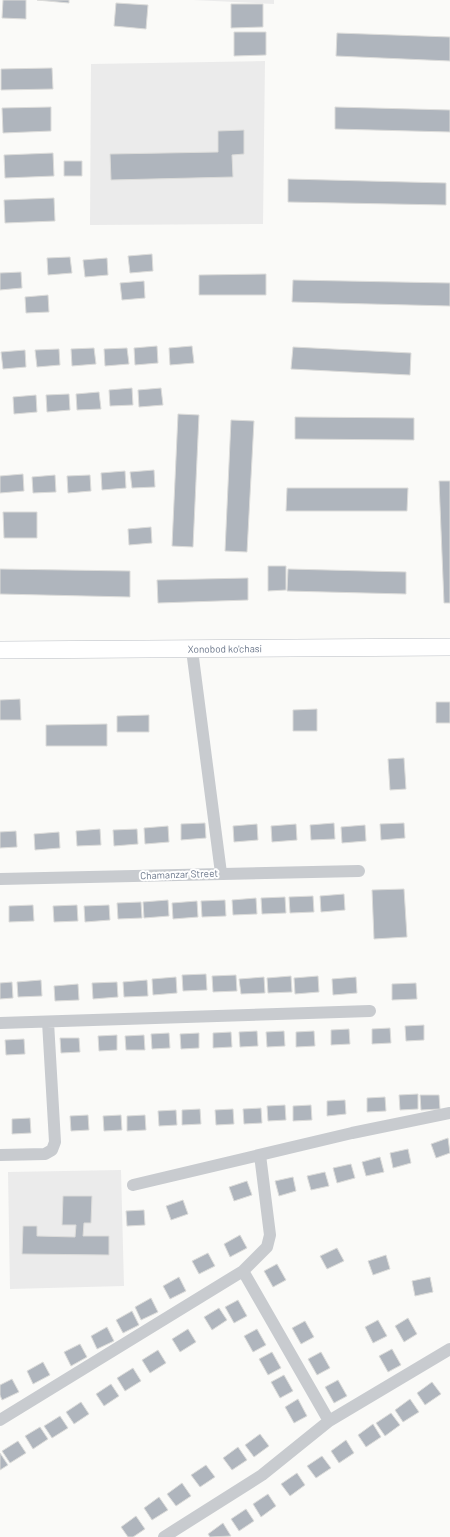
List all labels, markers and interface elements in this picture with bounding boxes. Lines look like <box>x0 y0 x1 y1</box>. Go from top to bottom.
street label: Xonobod ko'chasi <box>188 642 262 655</box>
street label: Chamanzar Street <box>140 867 218 881</box>

